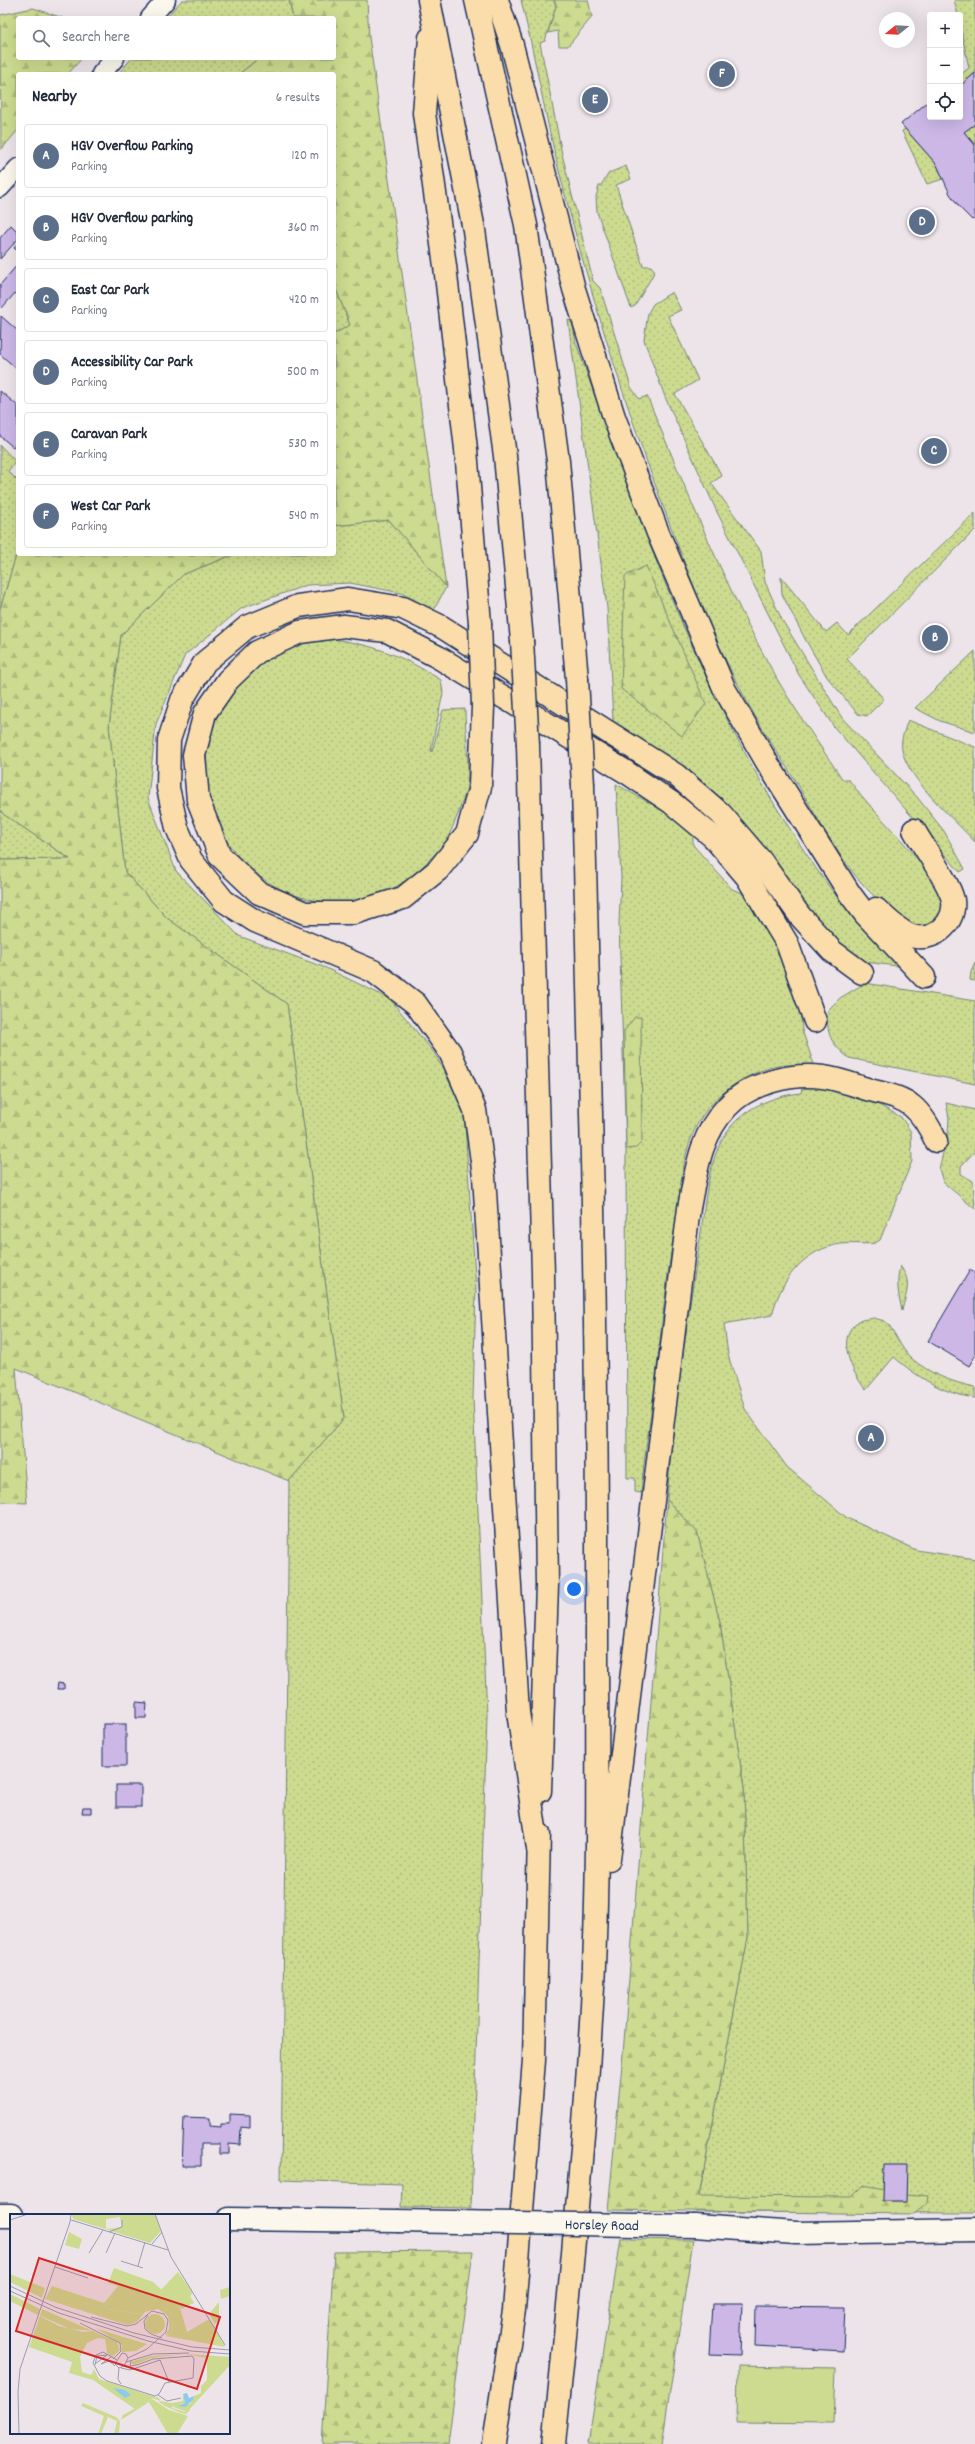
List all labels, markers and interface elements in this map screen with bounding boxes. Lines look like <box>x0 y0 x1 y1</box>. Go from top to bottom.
north arrow <box>879 12 915 48</box>
map controls <box>927 12 963 120</box>
button: + <box>927 12 963 48</box>
search box <box>16 16 336 60</box>
icon: search <box>30 27 52 49</box>
text: Search here <box>62 27 130 49</box>
button: − <box>927 48 963 84</box>
pin: F <box>709 59 735 89</box>
button: locate <box>927 84 963 120</box>
pin: E <box>582 85 608 115</box>
text: Nearby <box>32 86 76 110</box>
text: 6 results <box>276 89 320 108</box>
text: HGV Overflow Parking <box>71 136 193 158</box>
text: A <box>42 147 50 166</box>
text: 120 m <box>291 147 319 166</box>
text: Parking <box>71 158 107 177</box>
pin: D <box>909 207 935 237</box>
text: HGV Overflow parking <box>71 208 193 230</box>
text: B <box>43 219 49 238</box>
text: 360 m <box>288 219 319 238</box>
text: Parking <box>71 230 107 249</box>
text: East Car Park <box>71 280 149 302</box>
text: C <box>43 291 49 310</box>
text: 420 m <box>289 291 319 310</box>
text: Parking <box>71 302 107 321</box>
text: Accessibility Car Park <box>71 352 193 374</box>
text: D <box>43 363 49 382</box>
text: 500 m <box>287 363 319 382</box>
text: Parking <box>71 374 107 393</box>
text: Caravan Park <box>71 424 147 446</box>
text: E <box>43 435 49 454</box>
text: 530 m <box>288 435 319 454</box>
pin: C <box>921 436 947 466</box>
text: Parking <box>71 446 107 465</box>
text: West Car Park <box>71 496 151 518</box>
text: F <box>43 507 49 526</box>
text: 540 m <box>289 507 319 526</box>
text: Parking <box>71 518 107 537</box>
pin: B <box>922 623 948 653</box>
pin: A <box>858 1423 884 1453</box>
your location <box>564 1579 584 1599</box>
inset map <box>10 2214 230 2434</box>
street label: Horsley Road <box>565 2215 639 2238</box>

